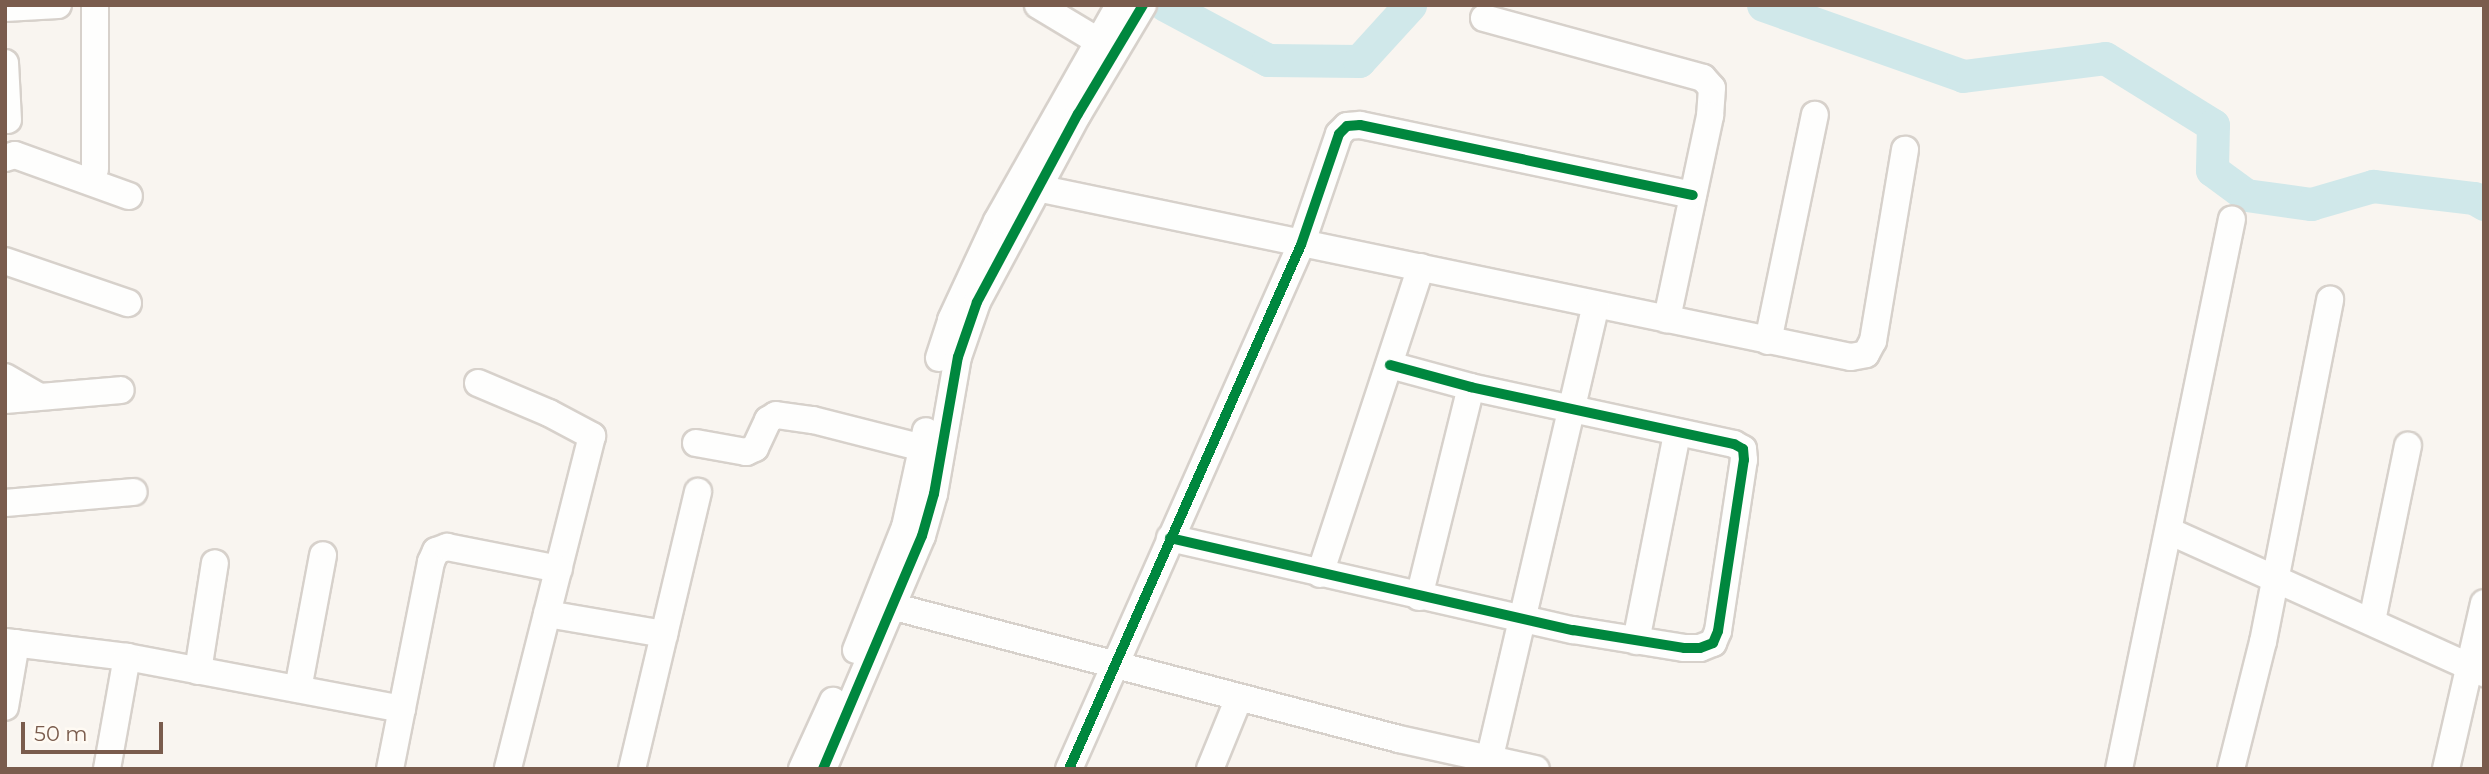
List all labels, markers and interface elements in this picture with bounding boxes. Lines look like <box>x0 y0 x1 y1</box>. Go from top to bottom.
scale bar <box>24 708 166 752</box>
text: 50 m <box>34 721 88 746</box>

